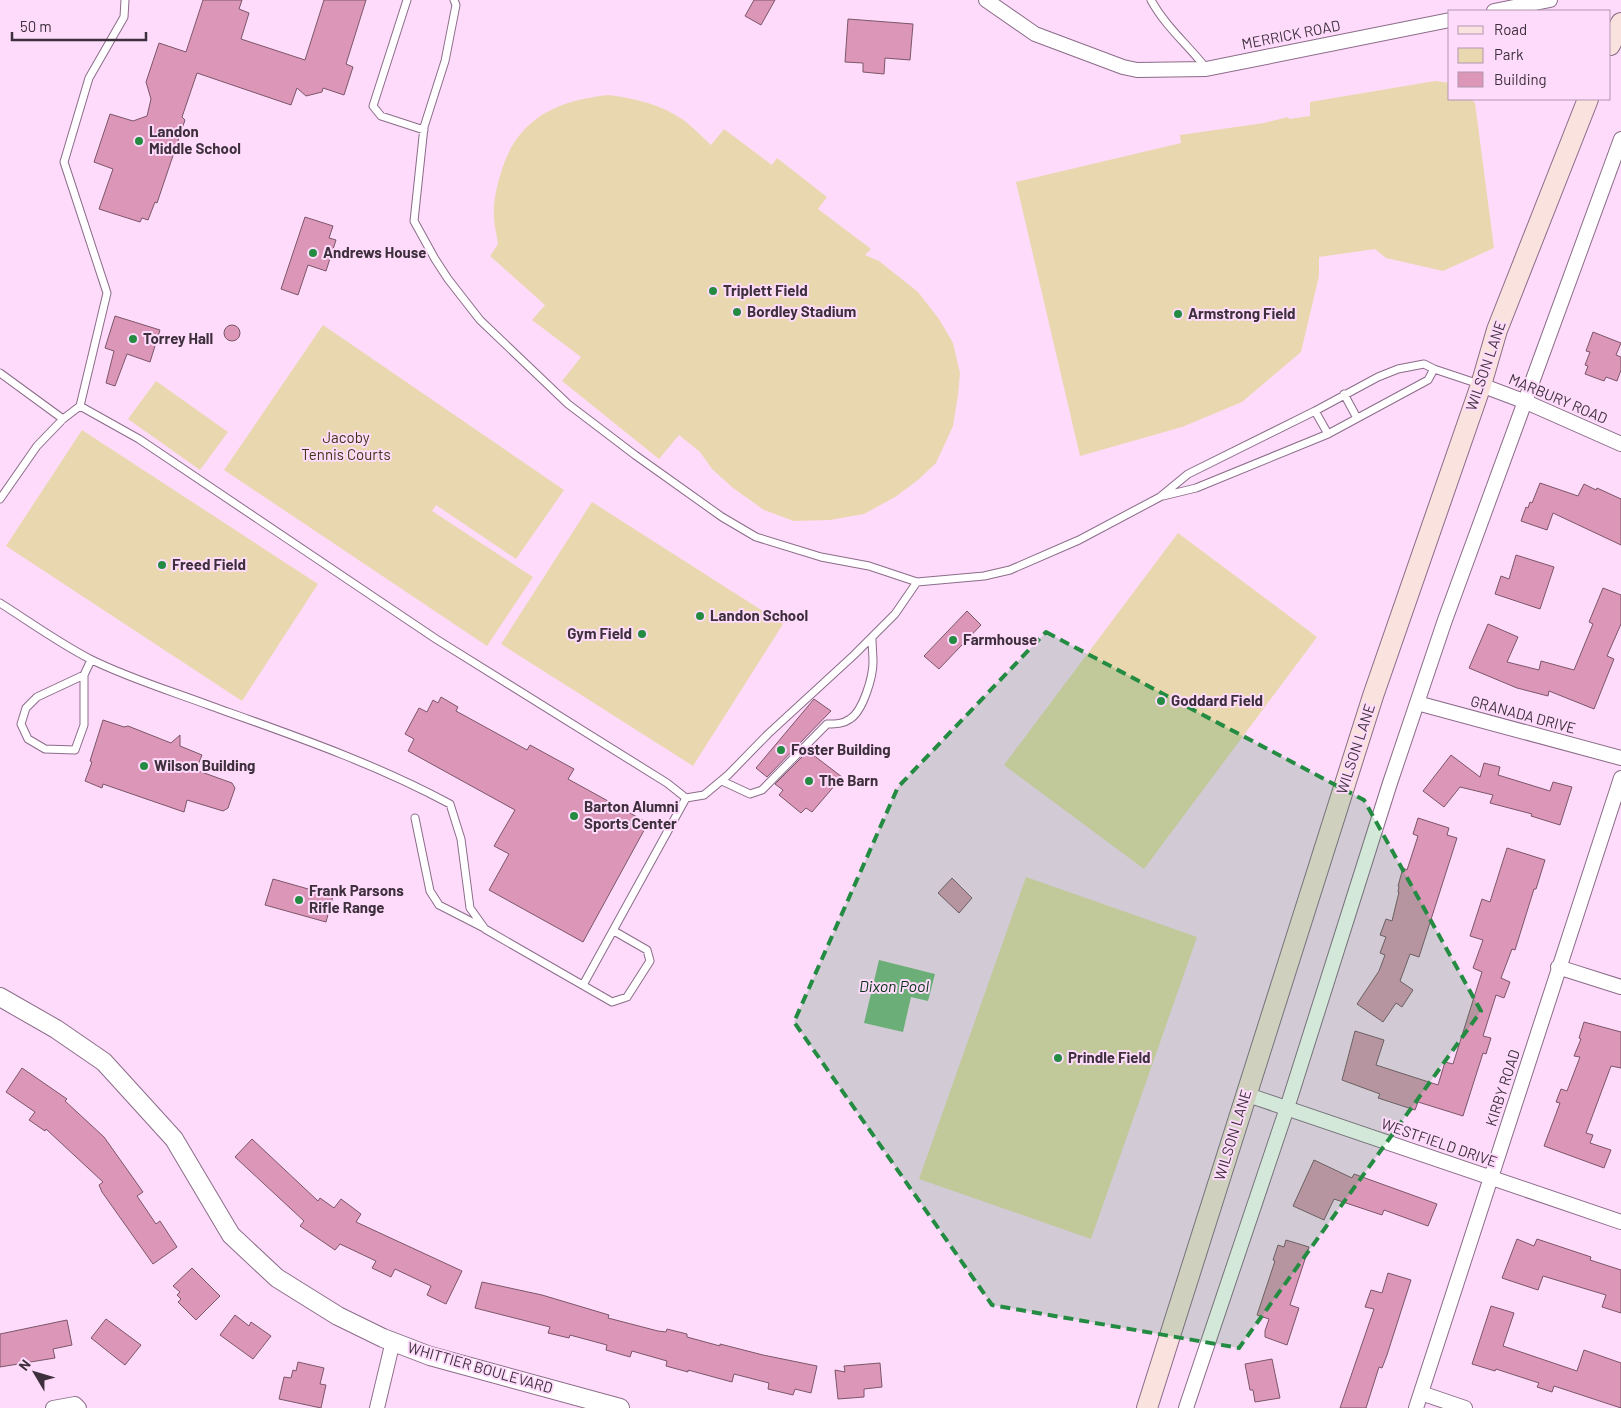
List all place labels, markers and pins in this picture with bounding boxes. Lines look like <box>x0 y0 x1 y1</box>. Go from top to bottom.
place label: Landon Middle School <box>149 122 241 157</box>
marker: Landon Middle School <box>133 135 145 147</box>
place label: Andrews House <box>323 243 426 261</box>
marker: Andrews House <box>307 247 319 259</box>
place label: Triplett Field <box>723 281 808 299</box>
marker: Triplett Field <box>707 285 719 297</box>
place label: Bordley Stadium <box>747 302 856 320</box>
place label: Armstrong Field <box>1188 304 1296 322</box>
marker: Bordley Stadium <box>731 306 743 318</box>
marker: Armstrong Field <box>1172 308 1184 320</box>
place label: Torrey Hall <box>143 329 213 347</box>
marker: Torrey Hall <box>127 333 139 345</box>
place label: Freed Field <box>172 555 246 573</box>
marker: Freed Field <box>156 559 168 571</box>
place label: Landon School <box>710 606 808 624</box>
marker: Landon School <box>694 610 706 622</box>
place label: Gym Field <box>567 624 632 642</box>
marker: Gym Field <box>636 628 648 640</box>
place label: Farmhouse <box>963 630 1037 648</box>
marker: Farmhouse <box>947 634 959 646</box>
place label: Goddard Field <box>1171 691 1263 709</box>
marker: Goddard Field <box>1155 695 1167 707</box>
place label: Foster Building <box>791 740 891 758</box>
marker: Foster Building <box>775 744 787 756</box>
place label: Wilson Building <box>154 756 255 774</box>
marker: Wilson Building <box>138 760 150 772</box>
place label: The Barn <box>819 771 878 789</box>
marker: The Barn <box>803 775 815 787</box>
place label: Barton Alumni Sports Center <box>584 797 679 832</box>
marker: Barton Alumni Sports Center <box>568 810 580 822</box>
place label: Frank Parsons Rifle Range <box>309 881 404 916</box>
marker: Frank Parsons Rifle Range <box>293 894 305 906</box>
place label: Prindle Field <box>1068 1048 1151 1066</box>
marker: Prindle Field <box>1052 1052 1064 1064</box>

